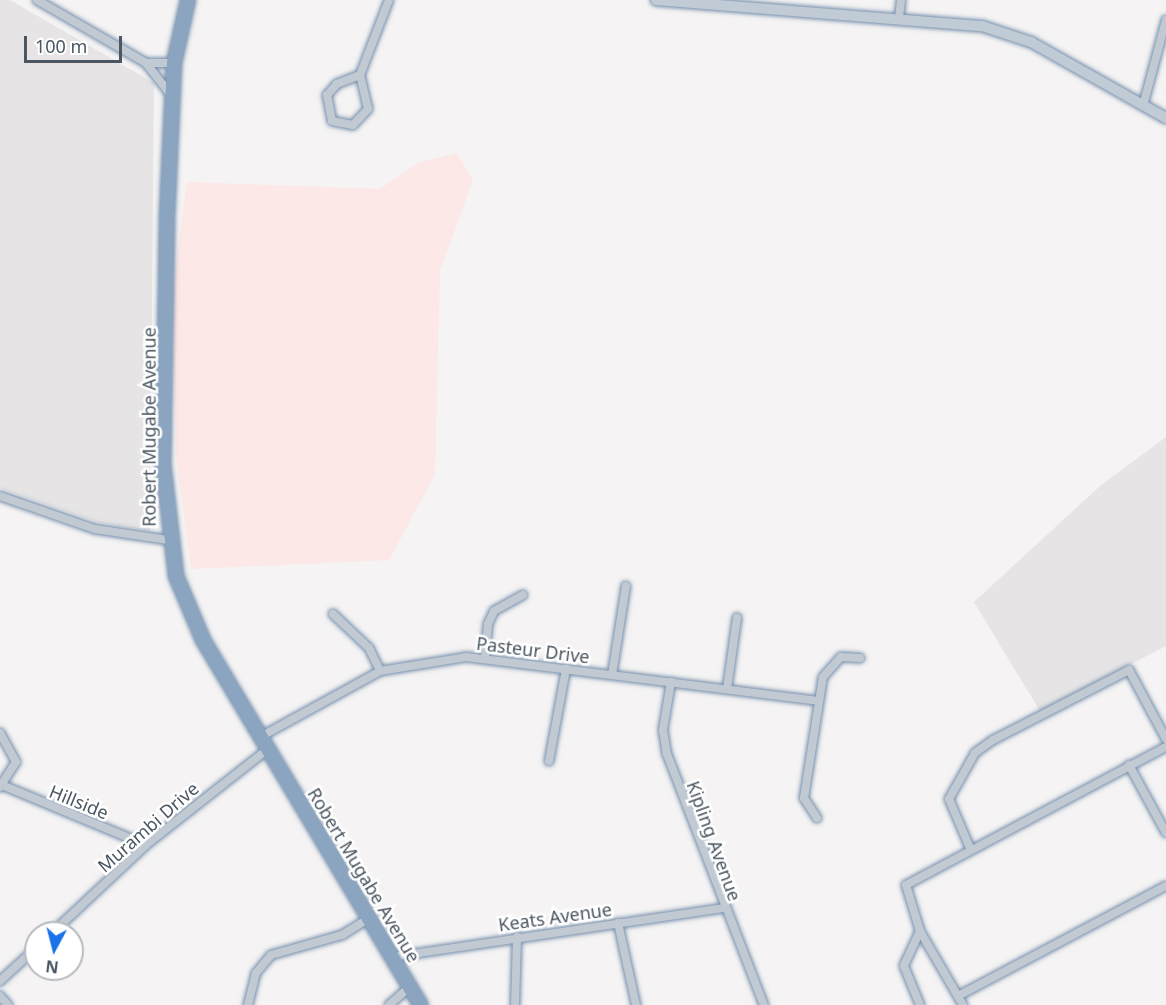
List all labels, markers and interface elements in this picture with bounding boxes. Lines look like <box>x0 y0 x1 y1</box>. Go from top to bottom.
scale bar <box>27 24 124 62</box>
text: 100 m <box>35 34 87 58</box>
street label: Robert Mugabe Avenue <box>138 327 160 527</box>
street label: Pasteur Drive <box>475 632 591 668</box>
street label: Murambi Drive <box>93 777 203 877</box>
street label: Kipling Avenue <box>682 778 746 904</box>
street label: Hillside <box>46 780 112 824</box>
street label: Robert Mugabe Avenue <box>303 784 425 966</box>
street label: Keats Avenue <box>497 898 613 936</box>
north arrow <box>24 921 84 981</box>
text: N <box>44 955 60 979</box>

